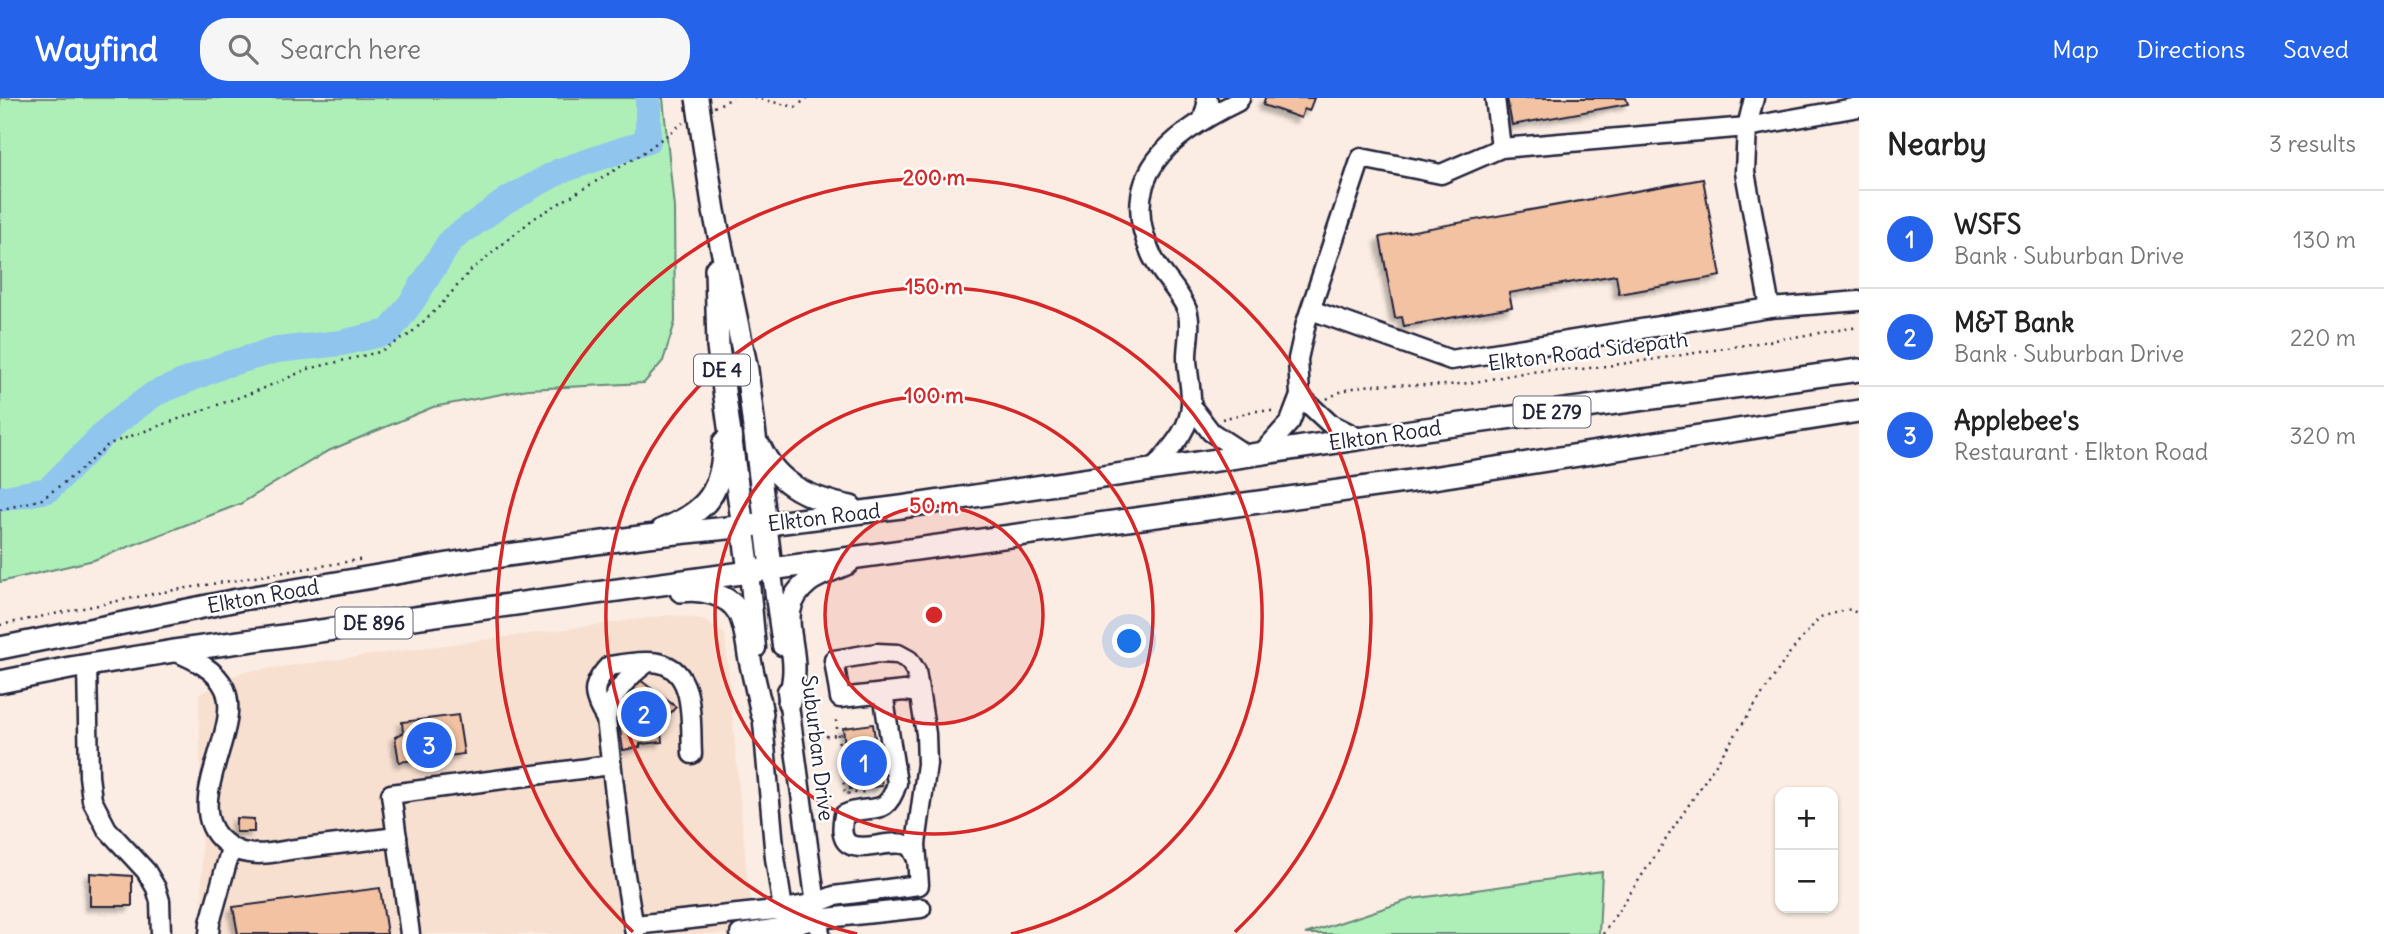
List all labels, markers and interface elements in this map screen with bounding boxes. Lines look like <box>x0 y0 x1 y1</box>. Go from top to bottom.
search box <box>200 18 690 81</box>
text: Wayfind <box>35 28 158 70</box>
icon: search <box>224 30 262 68</box>
text: Search here <box>280 33 421 66</box>
text: Map <box>2052 34 2099 64</box>
text: Directions <box>2137 34 2245 64</box>
text: Saved <box>2283 34 2349 64</box>
text: Nearby <box>1887 125 1987 163</box>
text: 3 results <box>2269 129 2356 158</box>
text: 200 m <box>903 164 966 191</box>
text: WSFS <box>1954 208 2021 241</box>
text: 1 <box>1905 225 1915 254</box>
text: 130 m <box>2293 225 2356 254</box>
text: Bank · Suburban Drive <box>1954 241 2184 270</box>
text: 150 m <box>905 273 963 300</box>
text: M&T Bank <box>1954 306 2074 339</box>
text: 2 <box>1904 323 1916 352</box>
text: 220 m <box>2290 323 2356 352</box>
street label: Elkton Road Sidepath <box>1487 325 1689 377</box>
text: Bank · Suburban Drive <box>1954 339 2184 368</box>
road number: DE 4 <box>694 354 750 386</box>
text: 100 m <box>904 382 964 409</box>
road number: DE 279 <box>1514 396 1590 428</box>
text: Applebee's <box>1954 404 2079 437</box>
street label: Elkton Road <box>1327 414 1443 456</box>
text: 3 <box>1903 421 1917 450</box>
text: 320 m <box>2290 421 2356 450</box>
text: Restaurant · Elkton Road <box>1954 437 2208 466</box>
text: 50 m <box>909 492 959 519</box>
street label: Elkton Road <box>766 497 882 537</box>
street label: Elkton Road <box>205 573 321 619</box>
centre of rings <box>922 603 946 627</box>
road number: DE 896 <box>336 608 412 638</box>
your location <box>1112 624 1146 658</box>
street label: Suburban Drive <box>796 674 840 822</box>
pin: 2 <box>621 688 667 740</box>
pin: 3 <box>406 719 452 771</box>
pin: 1 <box>841 737 887 789</box>
map controls <box>1775 787 1838 913</box>
button: + <box>1775 787 1838 850</box>
button: − <box>1775 850 1838 913</box>

